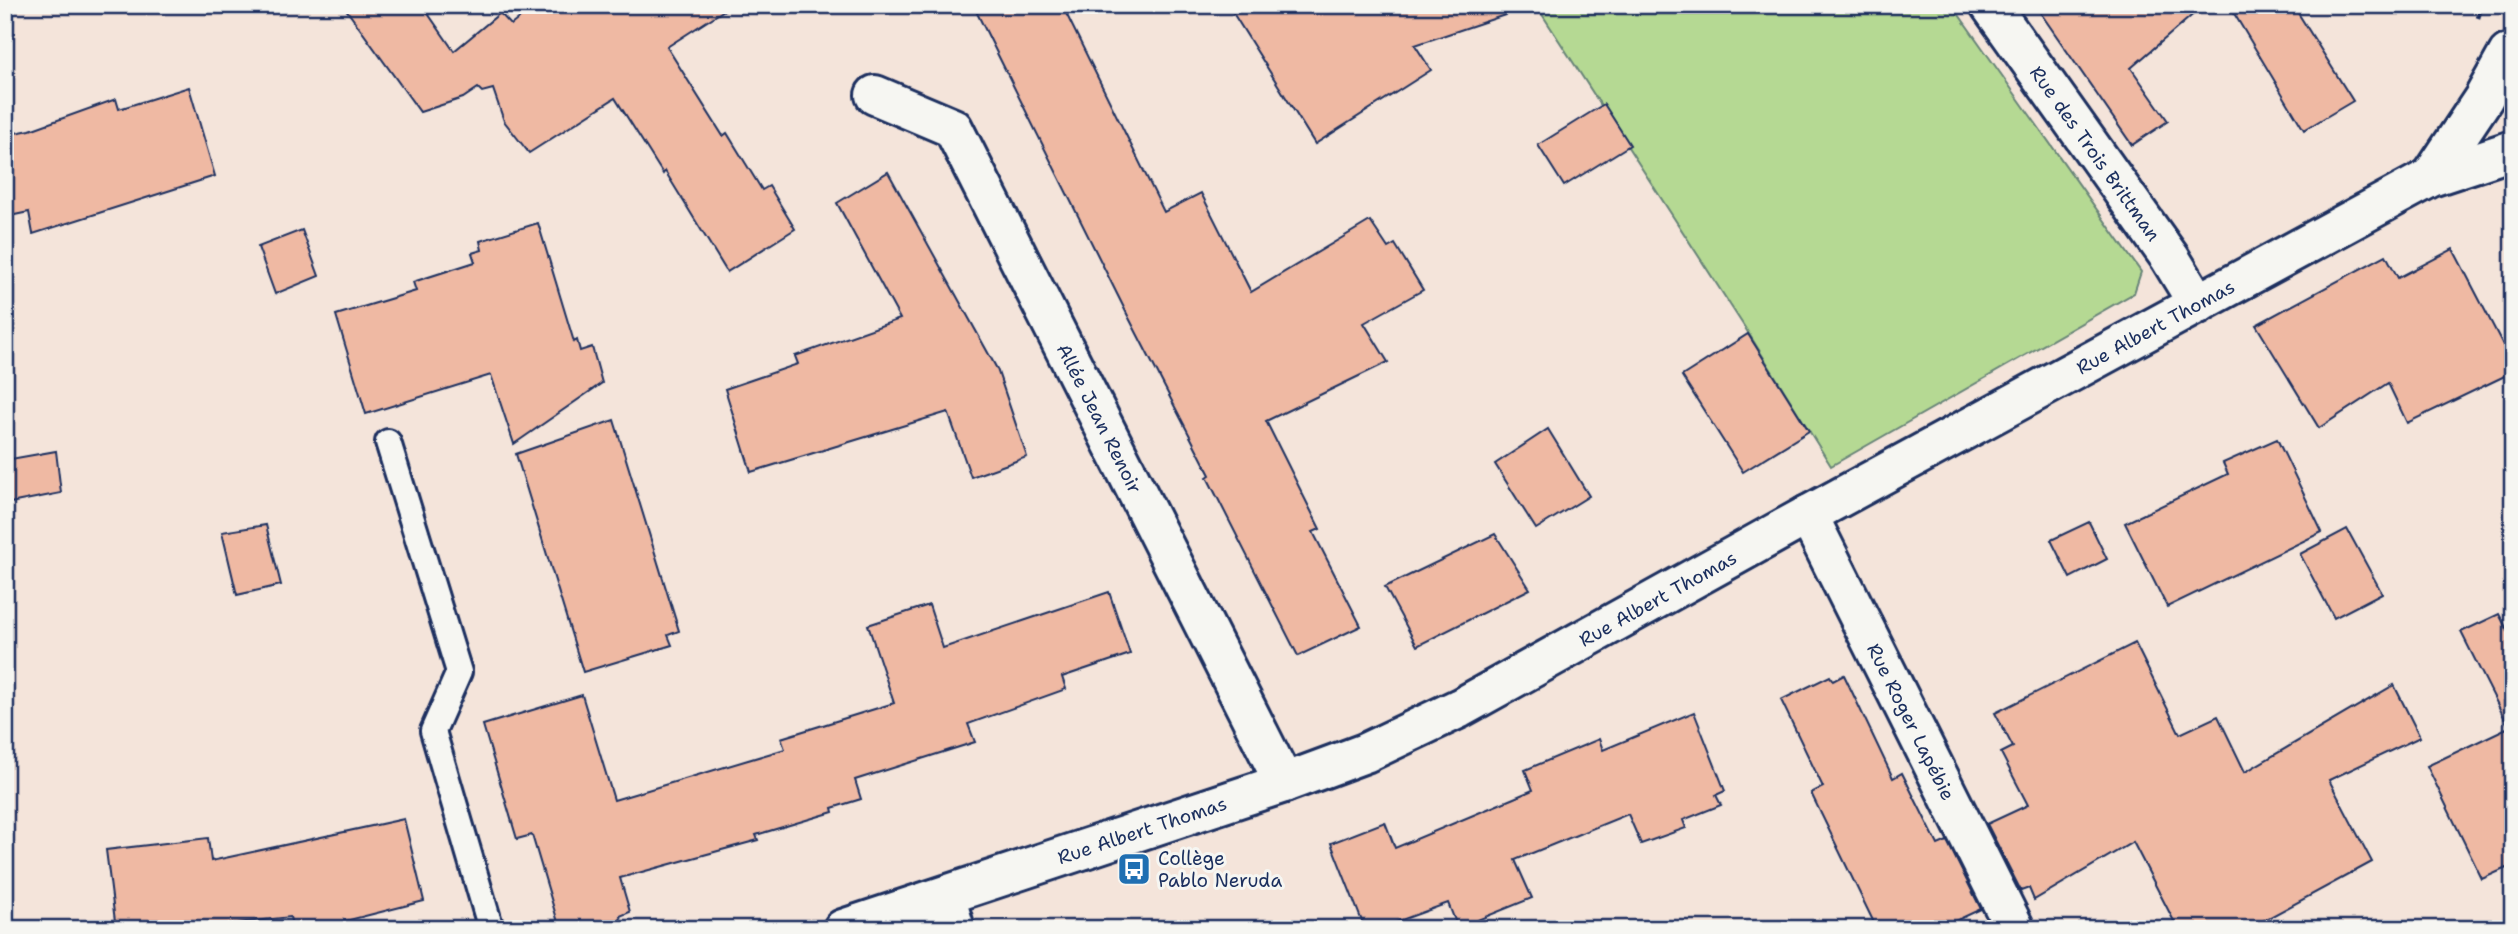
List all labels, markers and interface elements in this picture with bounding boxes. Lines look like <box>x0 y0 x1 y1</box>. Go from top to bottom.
street label: Rue des Trois Brittman <box>2024 61 2166 246</box>
street label: Rue Albert Thomas <box>2072 274 2239 380</box>
street label: Allée Jean Renoir <box>1051 339 1148 498</box>
street label: Rue Albert Thomas <box>1575 545 1741 653</box>
street label: Rue Roger Lapébie <box>1861 639 1961 805</box>
street label: Rue Albert Thomas <box>1054 791 1230 870</box>
place label: Collège Pablo Neruda <box>1158 846 1282 893</box>
bus stop icon: Collège Pablo Neruda <box>1115 850 1153 888</box>

